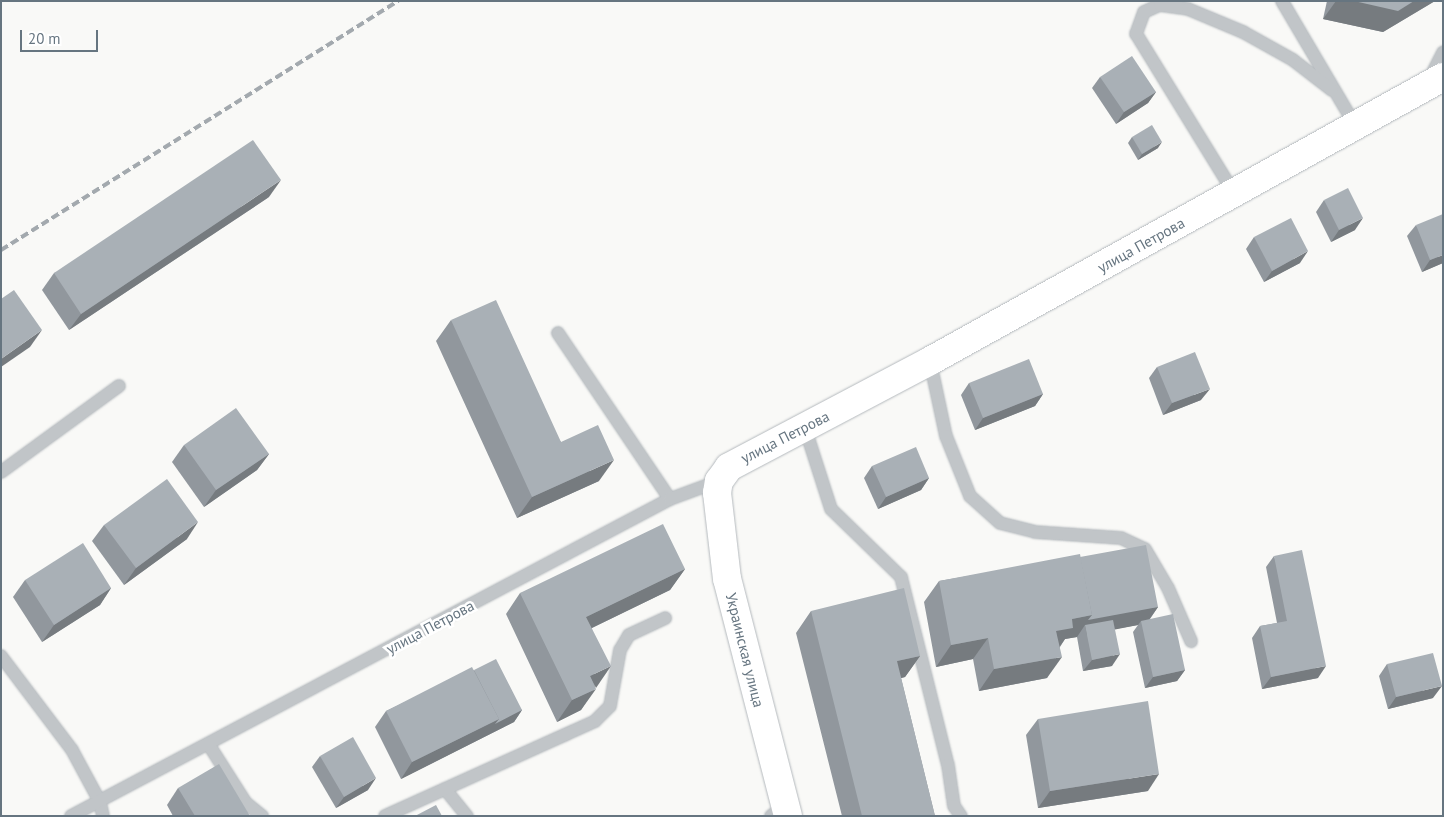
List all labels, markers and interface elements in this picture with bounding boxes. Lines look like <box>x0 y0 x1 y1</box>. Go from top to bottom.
scale bar <box>22 20 100 52</box>
text: 20 m <box>28 29 61 48</box>
street label: улица Петрова <box>1094 214 1188 276</box>
street label: улица Петрова <box>738 407 832 467</box>
street label: Украинская улица <box>722 591 768 709</box>
street label: улица Петрова <box>383 596 477 658</box>

